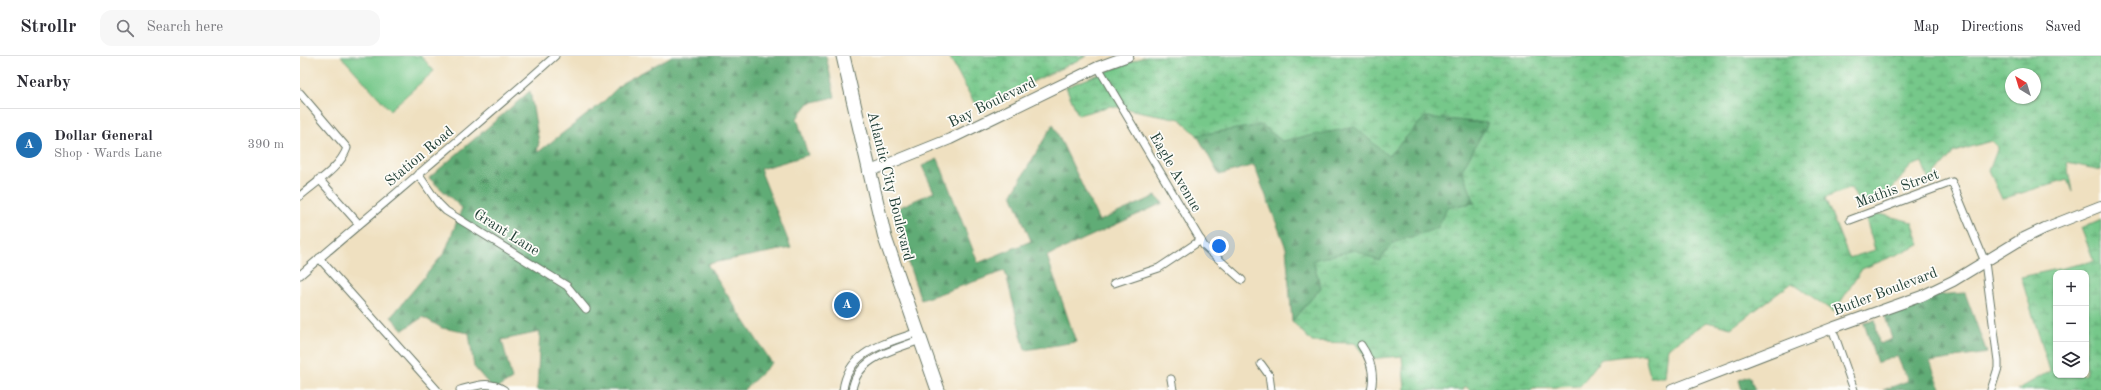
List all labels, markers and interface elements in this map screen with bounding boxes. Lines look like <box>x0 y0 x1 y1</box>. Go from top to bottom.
search box <box>100 10 380 46</box>
icon: search <box>114 17 136 39</box>
text: Strollr <box>20 18 76 37</box>
text: Search here <box>146 20 223 35</box>
text: Map <box>1913 20 1939 34</box>
text: Directions <box>1961 20 2023 34</box>
text: Saved <box>2045 20 2081 34</box>
north arrow <box>2005 68 2041 104</box>
text: Nearby <box>16 74 71 91</box>
street label: Bay Boulevard <box>947 76 1039 131</box>
street label: Atlantic City Boulevard <box>864 110 915 263</box>
street label: Station Road <box>383 124 457 190</box>
text: Dollar General <box>54 129 153 144</box>
street label: Eagle Avenue <box>1146 131 1203 215</box>
text: A <box>24 138 34 151</box>
text: 390 m <box>247 138 284 151</box>
text: Shop · Wards Lane <box>54 147 162 160</box>
street label: Mathis Street <box>1854 167 1941 211</box>
street label: Grant Lane <box>471 207 542 259</box>
your location <box>1209 236 1229 256</box>
street label: Butler Boulevard <box>1831 266 1940 319</box>
map controls <box>2053 270 2089 378</box>
button: + <box>2053 270 2089 306</box>
pin: A <box>834 290 860 320</box>
button: − <box>2053 306 2089 342</box>
button: layers <box>2053 342 2089 378</box>

